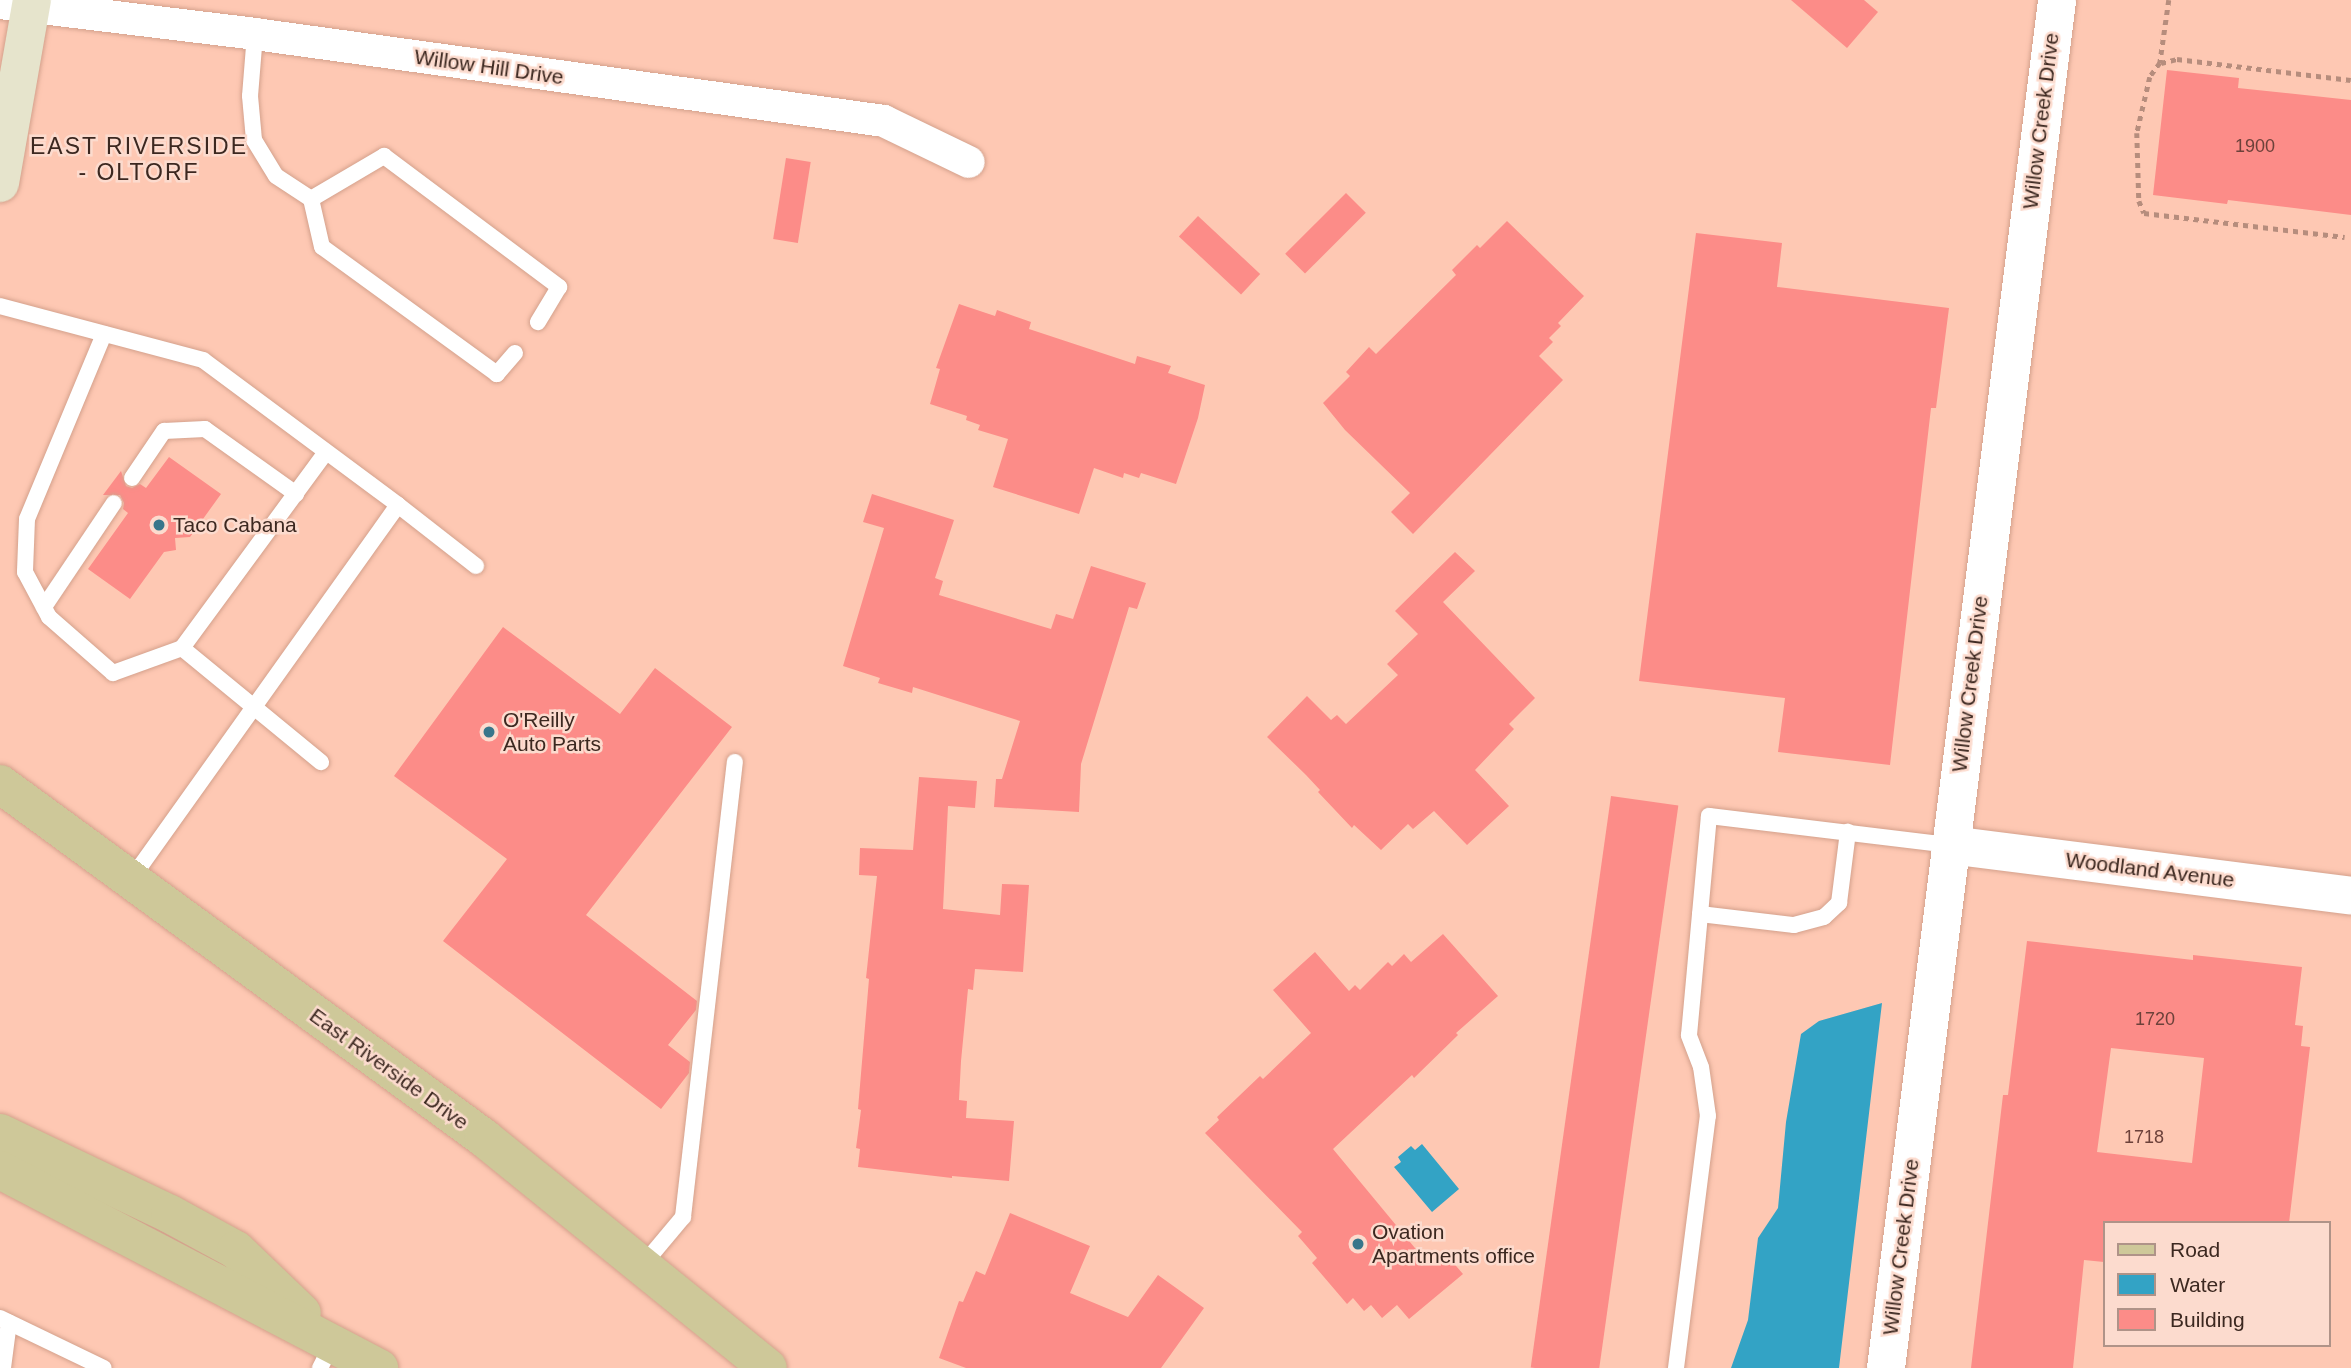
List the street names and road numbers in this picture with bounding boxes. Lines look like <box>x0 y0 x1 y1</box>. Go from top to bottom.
street label: Willow Creek Drive <box>2018 31 2064 211</box>
street label: Willow Hill Drive <box>413 44 565 90</box>
street label: Willow Creek Drive <box>1947 594 1993 774</box>
street label: Woodland Avenue <box>2064 847 2236 893</box>
street label: East Riverside Drive <box>305 1003 473 1135</box>
street label: Willow Creek Drive <box>1878 1157 1924 1337</box>

